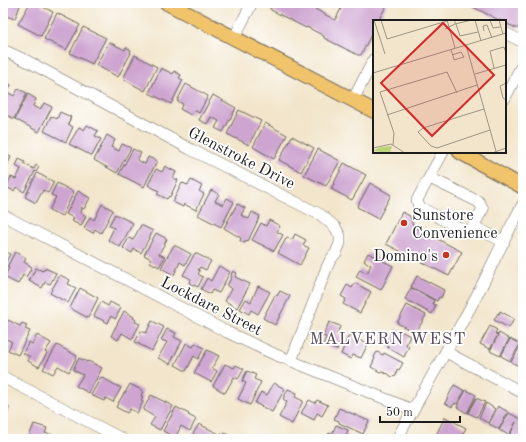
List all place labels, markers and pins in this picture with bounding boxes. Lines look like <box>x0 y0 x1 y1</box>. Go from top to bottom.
place label: Sunstore Convenience <box>412 208 498 242</box>
marker: Sunstore Convenience <box>399 218 409 228</box>
place label: Domino's <box>373 249 438 265</box>
marker: Domino's <box>441 250 451 260</box>

